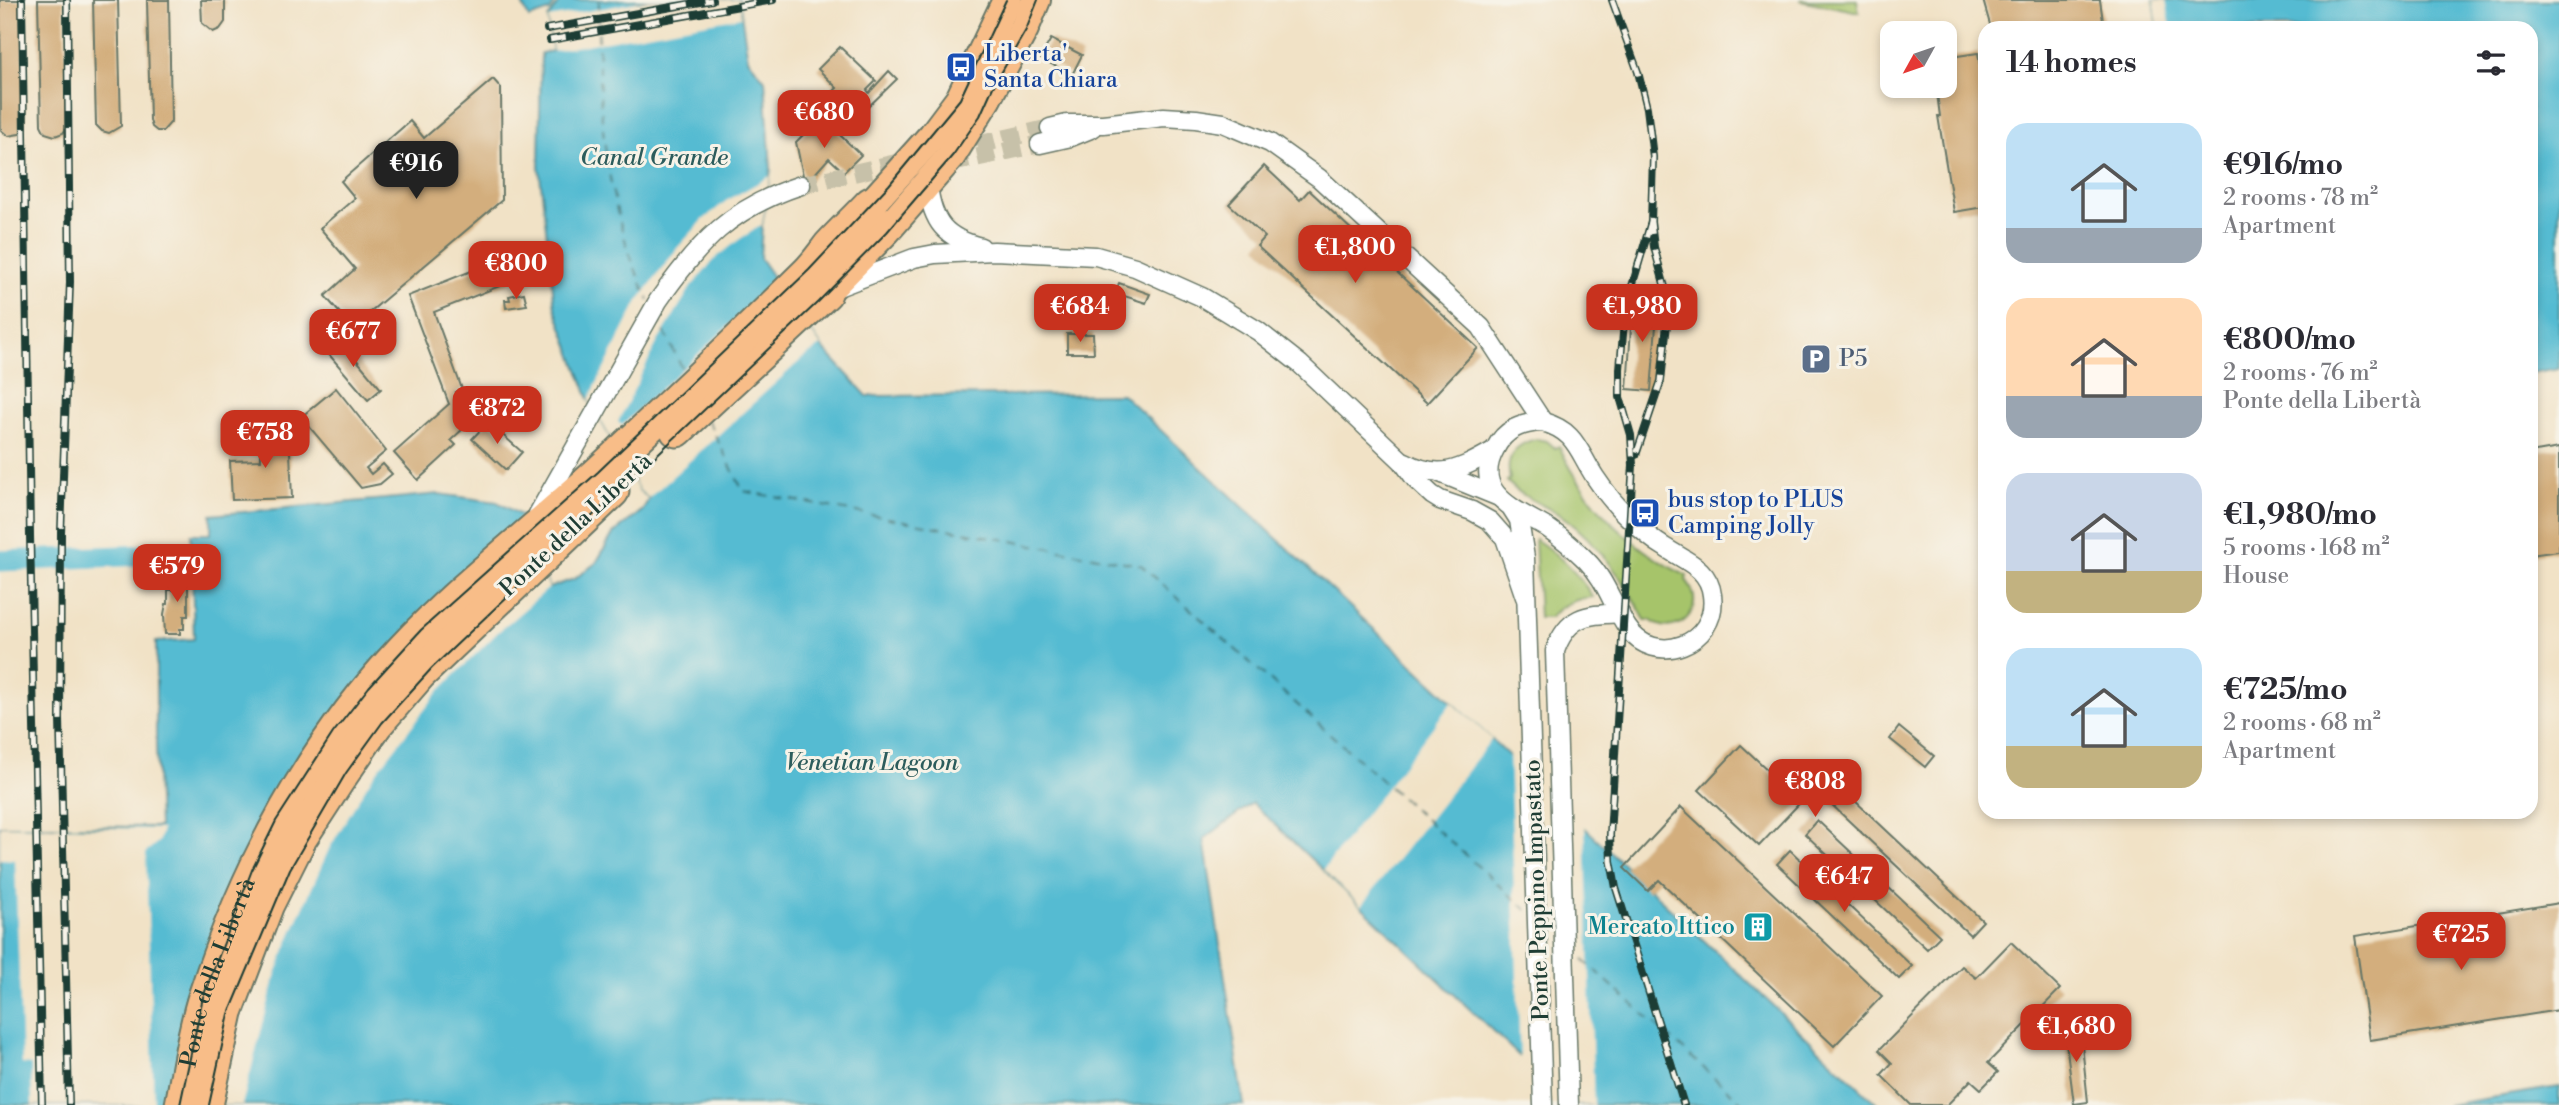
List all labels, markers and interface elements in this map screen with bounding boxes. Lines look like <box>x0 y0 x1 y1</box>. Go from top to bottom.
north arrow <box>1880 21 1956 98</box>
map controls <box>1880 21 1957 98</box>
place label: Liberta' Santa Chiara <box>984 40 1118 94</box>
text: 14 homes <box>2006 44 2137 82</box>
icon: filters <box>2472 44 2510 82</box>
bus stop icon: Liberta' Santa Chiara <box>944 50 978 84</box>
pin: €680 <box>783 90 865 150</box>
text: €680 <box>794 99 854 127</box>
pin: €916 <box>375 142 457 201</box>
water label: Canal Grande <box>580 143 728 173</box>
text: €916/mo <box>2223 146 2343 184</box>
text: €916 <box>389 150 443 178</box>
icon: home <box>2062 151 2146 235</box>
text: 2 rooms · 78 m² <box>2223 184 2378 212</box>
text: Apartment <box>2223 212 2336 240</box>
pin: €1,800 <box>1298 226 1412 285</box>
text: €1,800 <box>1314 234 1396 262</box>
pin: €800 <box>475 242 557 301</box>
text: €800 <box>484 250 548 278</box>
pin: €684 <box>1039 284 1121 344</box>
pin: €1,980 <box>1585 284 1699 344</box>
text: €684 <box>1050 293 1110 321</box>
text: €1,980 <box>1602 293 1682 321</box>
pin: €677 <box>312 310 394 369</box>
text: €677 <box>325 318 381 346</box>
text: €800/mo <box>2223 321 2356 359</box>
icon: home <box>2062 326 2146 410</box>
parking icon: P5 <box>1799 342 1833 376</box>
place label: P5 <box>1839 345 1867 373</box>
text: 2 rooms · 76 m² <box>2223 359 2378 387</box>
pin: €872 <box>456 386 538 446</box>
text: Ponte della Libertà <box>2223 387 2421 415</box>
text: €872 <box>469 395 525 423</box>
pin: €758 <box>224 410 306 470</box>
text: €758 <box>237 419 293 447</box>
street label: Ponte della Libertà <box>494 447 658 603</box>
place label: bus stop to PLUS Camping Jolly <box>1668 486 1844 540</box>
bus stop icon: bus stop to PLUS Camping Jolly <box>1628 496 1662 530</box>
text: €1,980/mo <box>2223 496 2377 534</box>
icon: home <box>2062 501 2146 585</box>
text: 5 rooms · 168 m² <box>2223 534 2390 562</box>
pin: €579 <box>136 544 218 604</box>
text: €579 <box>149 553 205 581</box>
text: House <box>2223 562 2289 590</box>
text: €725/mo <box>2223 671 2348 709</box>
icon: home <box>2062 676 2146 760</box>
text: 2 rooms · 68 m² <box>2223 709 2381 737</box>
text: Apartment <box>2223 737 2336 765</box>
water label: Venetian Lagoon <box>785 748 959 778</box>
street label: Ponte Peppino Impastato <box>1518 759 1556 1021</box>
pin: €808 <box>1774 760 1856 819</box>
text: €808 <box>1785 768 1846 796</box>
pin: €647 <box>1803 855 1885 914</box>
text: €647 <box>1815 863 1873 891</box>
street label: Ponte della Libertà <box>174 873 262 1070</box>
building icon: Mercato Ittico <box>1741 910 1775 944</box>
pin: €725 <box>2420 912 2502 972</box>
place label: Mercato Ittico <box>1587 913 1735 941</box>
text: €725 <box>2433 921 2489 949</box>
pin: €1,680 <box>2019 1004 2133 1064</box>
text: €1,680 <box>2036 1013 2116 1041</box>

